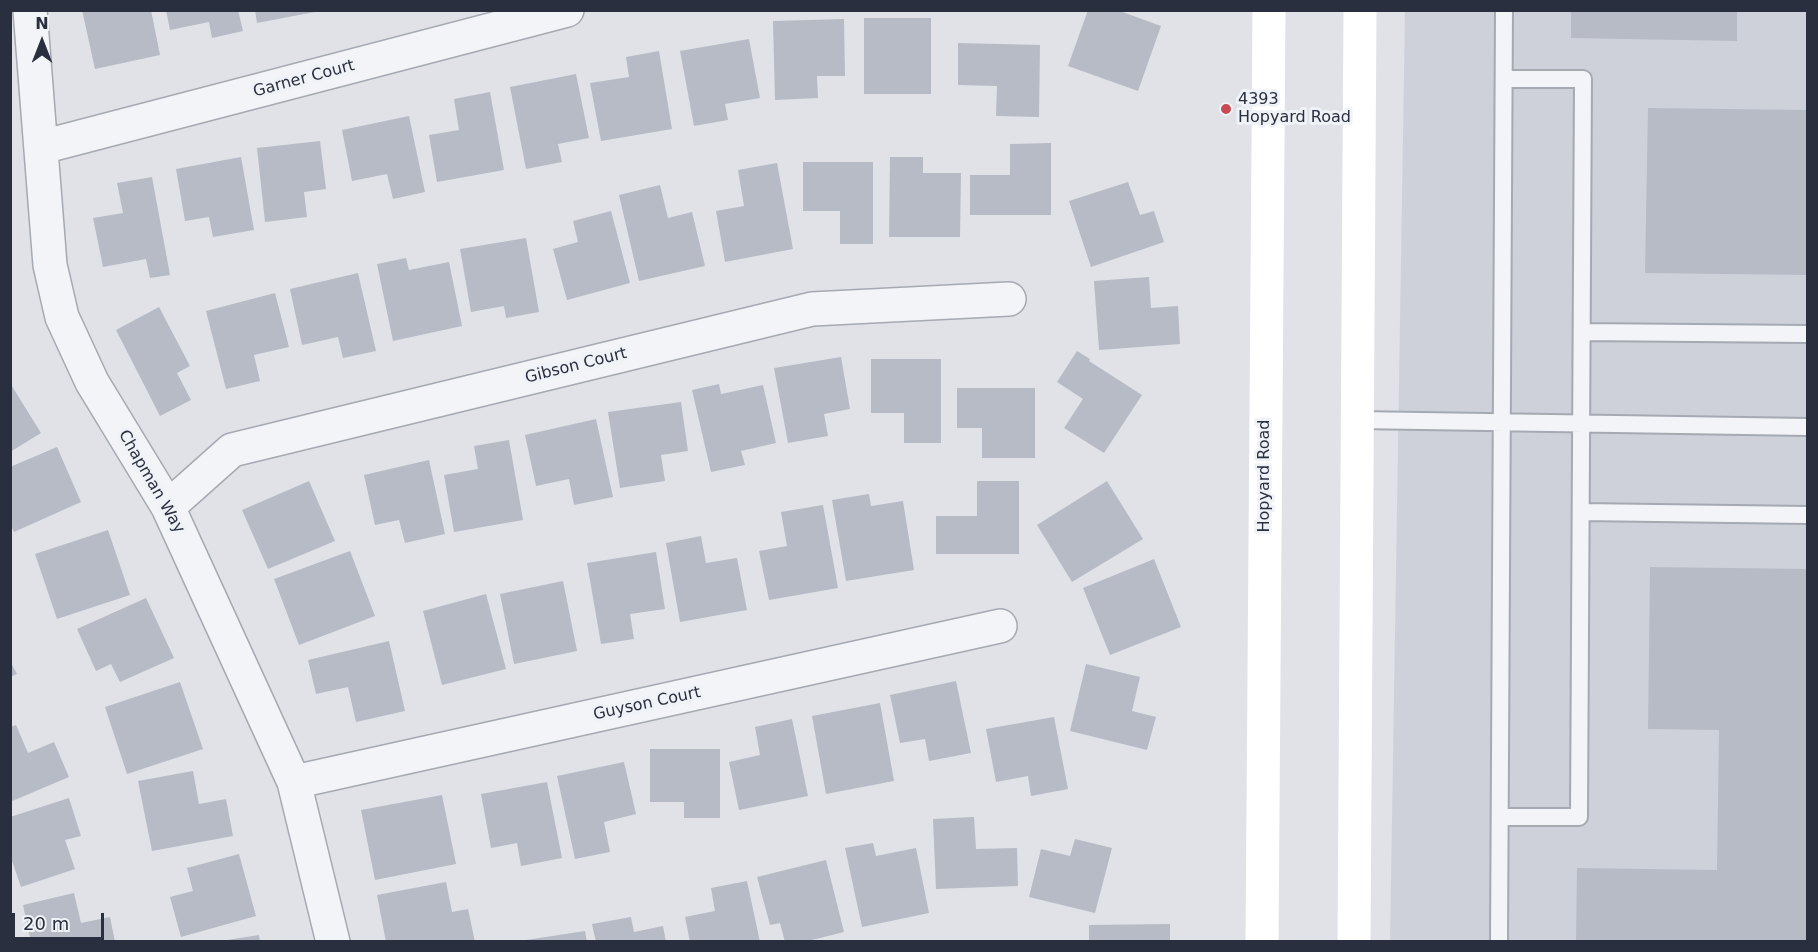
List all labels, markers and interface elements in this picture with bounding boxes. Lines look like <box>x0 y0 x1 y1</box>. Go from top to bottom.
north arrow <box>12 12 72 72</box>
text: N <box>35 14 49 33</box>
street label: Garner Court <box>251 56 357 102</box>
place label: 4393 Hopyard Road <box>1238 90 1351 128</box>
marker: 4393 Hopyard Road <box>1219 102 1233 116</box>
street label: Gibson Court <box>523 344 629 388</box>
street label: Hopyard Road <box>1255 420 1275 532</box>
street label: Chapman Way <box>114 427 188 537</box>
street label: Guyson Court <box>592 683 702 725</box>
scale bar <box>15 901 106 939</box>
text: 20 m <box>23 913 69 934</box>

